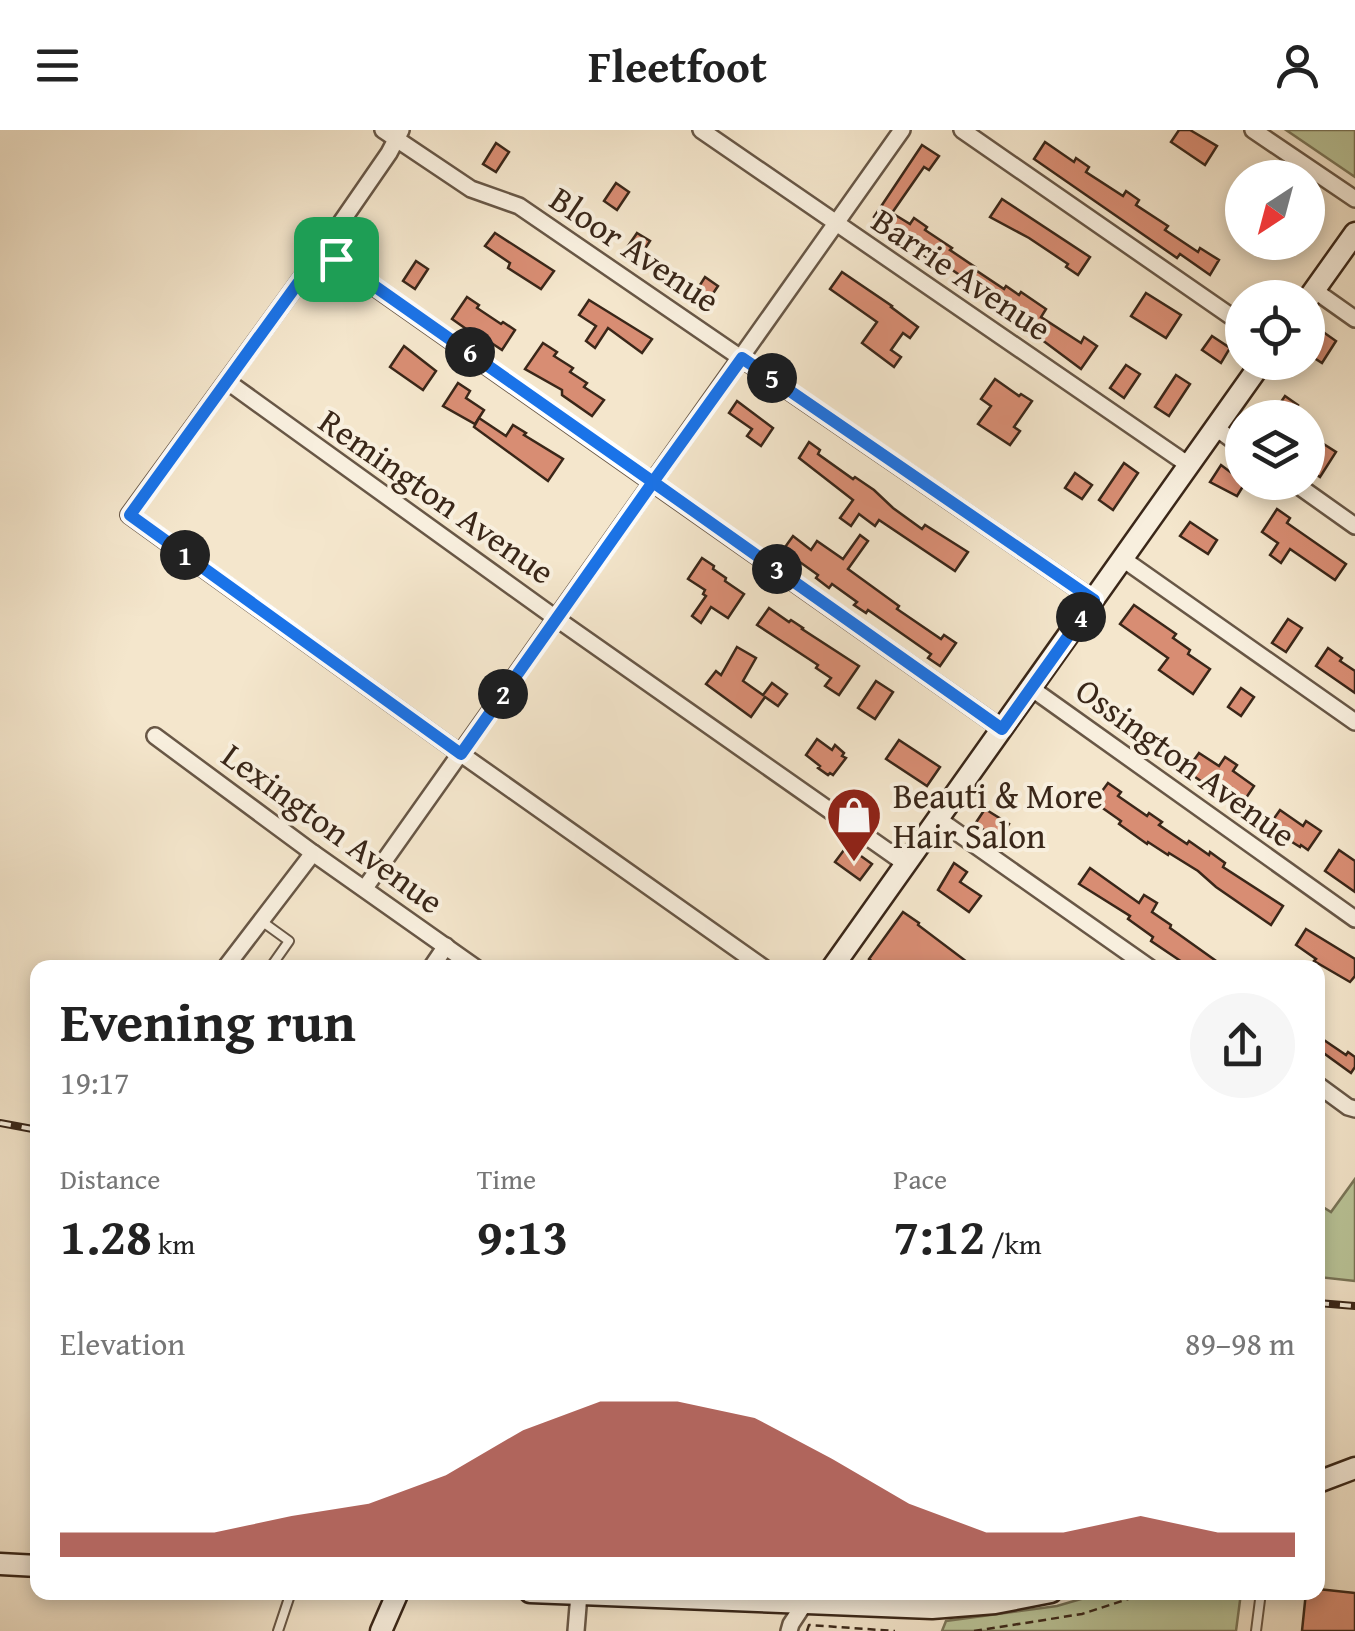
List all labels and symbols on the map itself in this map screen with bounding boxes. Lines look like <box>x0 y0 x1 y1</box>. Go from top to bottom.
north arrow <box>1225 160 1325 260</box>
street label: Bloor Avenue <box>540 173 730 325</box>
street label: Barrie Avenue <box>862 195 1062 353</box>
pin <box>294 217 379 302</box>
pin: 6 <box>445 327 495 377</box>
pin: 5 <box>747 353 797 403</box>
street label: Remington Avenue <box>309 396 565 596</box>
pin: 1 <box>160 530 210 580</box>
pin: 3 <box>752 544 802 594</box>
pin: 4 <box>1056 592 1106 642</box>
street label: Ossington Avenue <box>1065 665 1307 859</box>
pin: 2 <box>478 669 528 719</box>
street label: Lexington Avenue <box>212 730 454 926</box>
place label: Beauti & More Hair Salon <box>893 770 1103 861</box>
shop icon: Beauti & More Hair Salon <box>824 785 884 864</box>

